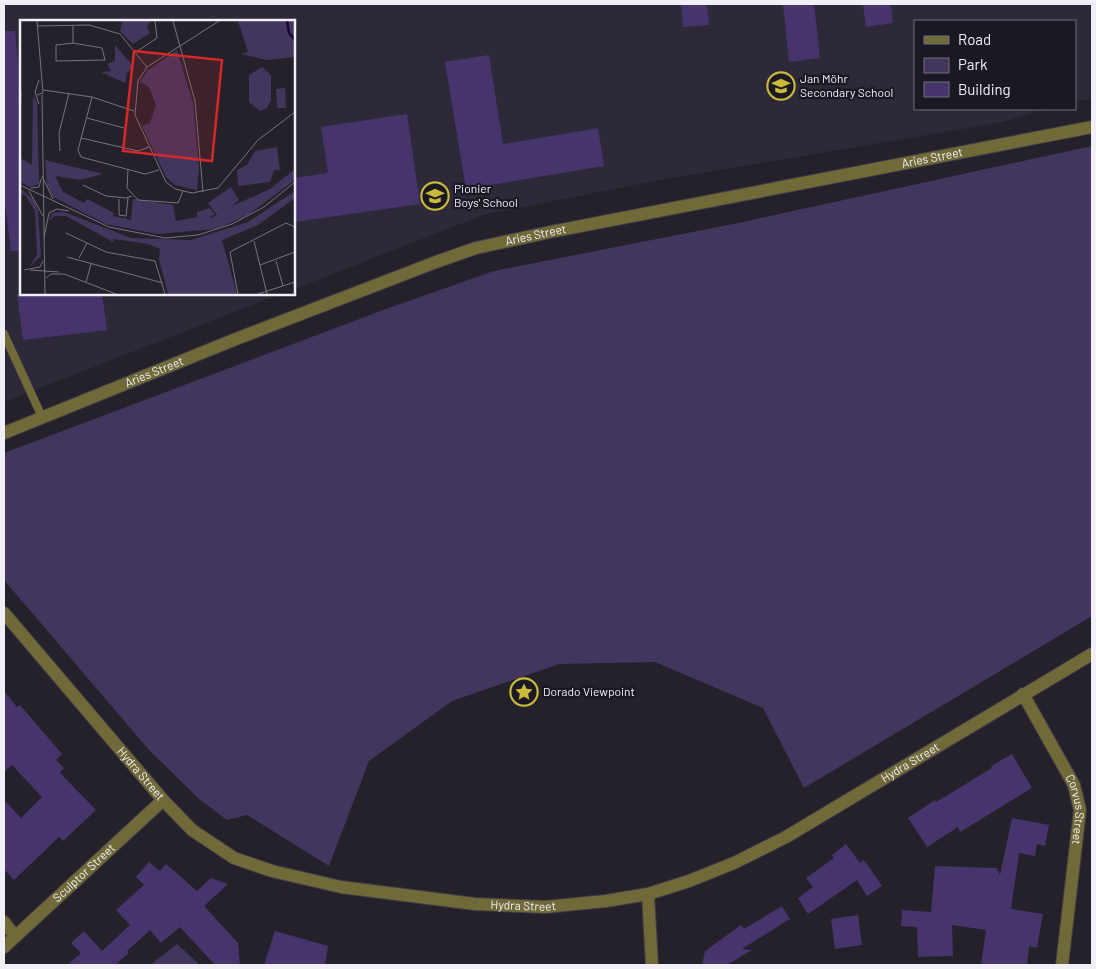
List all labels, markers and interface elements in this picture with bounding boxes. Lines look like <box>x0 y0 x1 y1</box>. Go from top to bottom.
inset map <box>20 20 295 295</box>
legend <box>914 20 1076 110</box>
text: Road <box>958 30 991 48</box>
text: Park <box>958 55 988 73</box>
school or university icon: Jan Möhr Secondary School <box>766 71 796 101</box>
place label: Jan Möhr Secondary School <box>800 71 893 99</box>
text: Building <box>958 80 1011 98</box>
street label: Aries Street <box>900 144 964 170</box>
school or university icon: Pionier Boys' School <box>420 181 450 211</box>
place label: Pionier Boys' School <box>454 181 518 209</box>
street label: Aries Street <box>504 221 567 248</box>
street label: Aries Street <box>122 353 185 389</box>
place icon: Dorado Viewpoint <box>509 677 539 707</box>
place label: Dorado Viewpoint <box>543 684 635 698</box>
street label: Hydra Street <box>878 739 941 785</box>
street label: Hydra Street <box>115 744 168 803</box>
street label: Corvus Street <box>1063 771 1088 845</box>
street label: Sculptor Street <box>49 840 117 904</box>
street label: Hydra Street <box>490 897 556 913</box>

